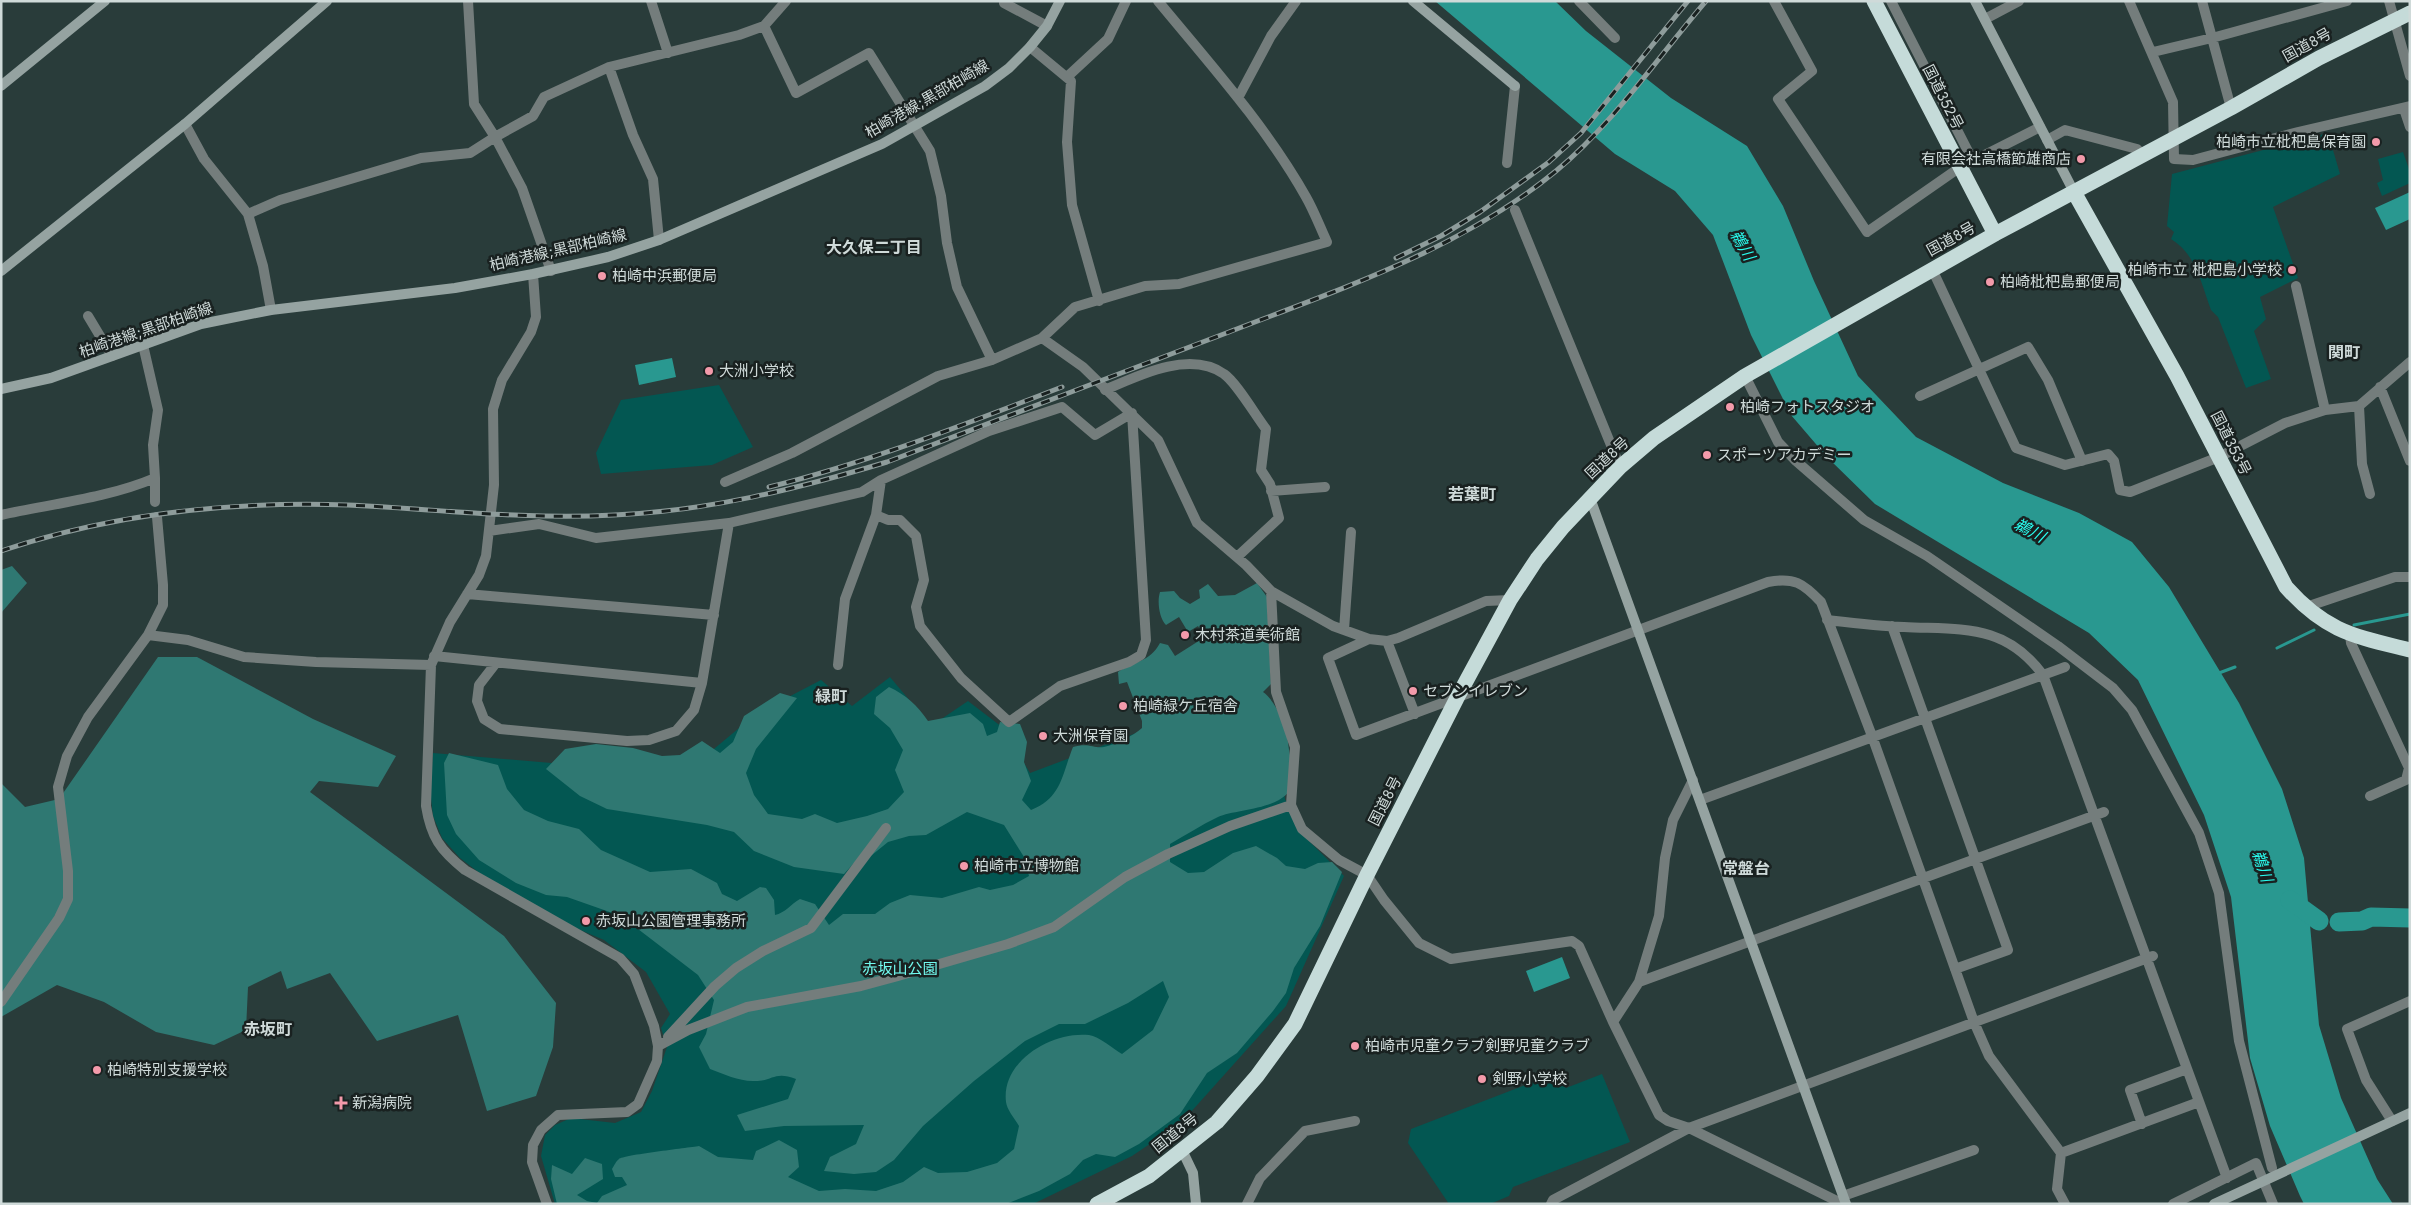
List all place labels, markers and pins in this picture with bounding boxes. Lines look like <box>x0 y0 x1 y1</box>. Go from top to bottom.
place label: 柏崎市立枇杷島保育園 <box>2216 131 2366 153</box>
marker: 柏崎市立枇杷島保育園 <box>2370 136 2382 148</box>
place label: 有限会社高橋節雄商店 <box>1921 148 2071 170</box>
marker: 有限会社高橋節雄商店 <box>2075 153 2087 165</box>
place label: 柏崎市立 枇杷島小学校 <box>2127 259 2282 281</box>
marker: 柏崎市立 枇杷島小学校 <box>2286 264 2298 276</box>
place label: 柏崎中浜郵便局 <box>612 265 717 287</box>
marker: 柏崎中浜郵便局 <box>596 270 608 282</box>
place label: 柏崎枇杷島郵便局 <box>2000 271 2120 293</box>
marker: 柏崎枇杷島郵便局 <box>1984 276 1996 288</box>
place label: 大洲小学校 <box>719 360 794 382</box>
marker: 大洲小学校 <box>703 365 715 377</box>
place label: 柏崎フォトスタジオ <box>1740 396 1875 418</box>
marker: 柏崎フォトスタジオ <box>1724 401 1736 413</box>
place label: スポーツアカデミー <box>1717 444 1852 466</box>
marker: スポーツアカデミー <box>1701 449 1713 461</box>
place label: 木村茶道美術館 <box>1195 624 1300 646</box>
marker: 木村茶道美術館 <box>1179 629 1191 641</box>
place label: セブンイレブン <box>1423 680 1528 702</box>
marker: セブンイレブン <box>1407 685 1419 697</box>
place label: 柏崎緑ケ丘宿舎 <box>1133 695 1238 717</box>
marker: 柏崎緑ケ丘宿舎 <box>1117 700 1129 712</box>
place label: 大洲保育園 <box>1053 725 1128 747</box>
marker: 大洲保育園 <box>1037 730 1049 742</box>
place label: 柏崎市立博物館 <box>974 855 1079 877</box>
marker: 柏崎市立博物館 <box>958 860 970 872</box>
place label: 赤坂山公園管理事務所 <box>596 910 746 932</box>
marker: 赤坂山公園管理事務所 <box>580 915 592 927</box>
place label: 柏崎市児童クラブ剣野児童クラブ <box>1365 1035 1590 1057</box>
marker: 柏崎市児童クラブ剣野児童クラブ <box>1349 1040 1361 1052</box>
place label: 柏崎特別支援学校 <box>107 1059 227 1081</box>
marker: 柏崎特別支援学校 <box>91 1064 103 1076</box>
place label: 剣野小学校 <box>1492 1068 1567 1090</box>
marker: 剣野小学校 <box>1476 1073 1488 1085</box>
place label: 新潟病院 <box>352 1092 412 1114</box>
marker: 新潟病院 <box>334 1096 348 1110</box>

